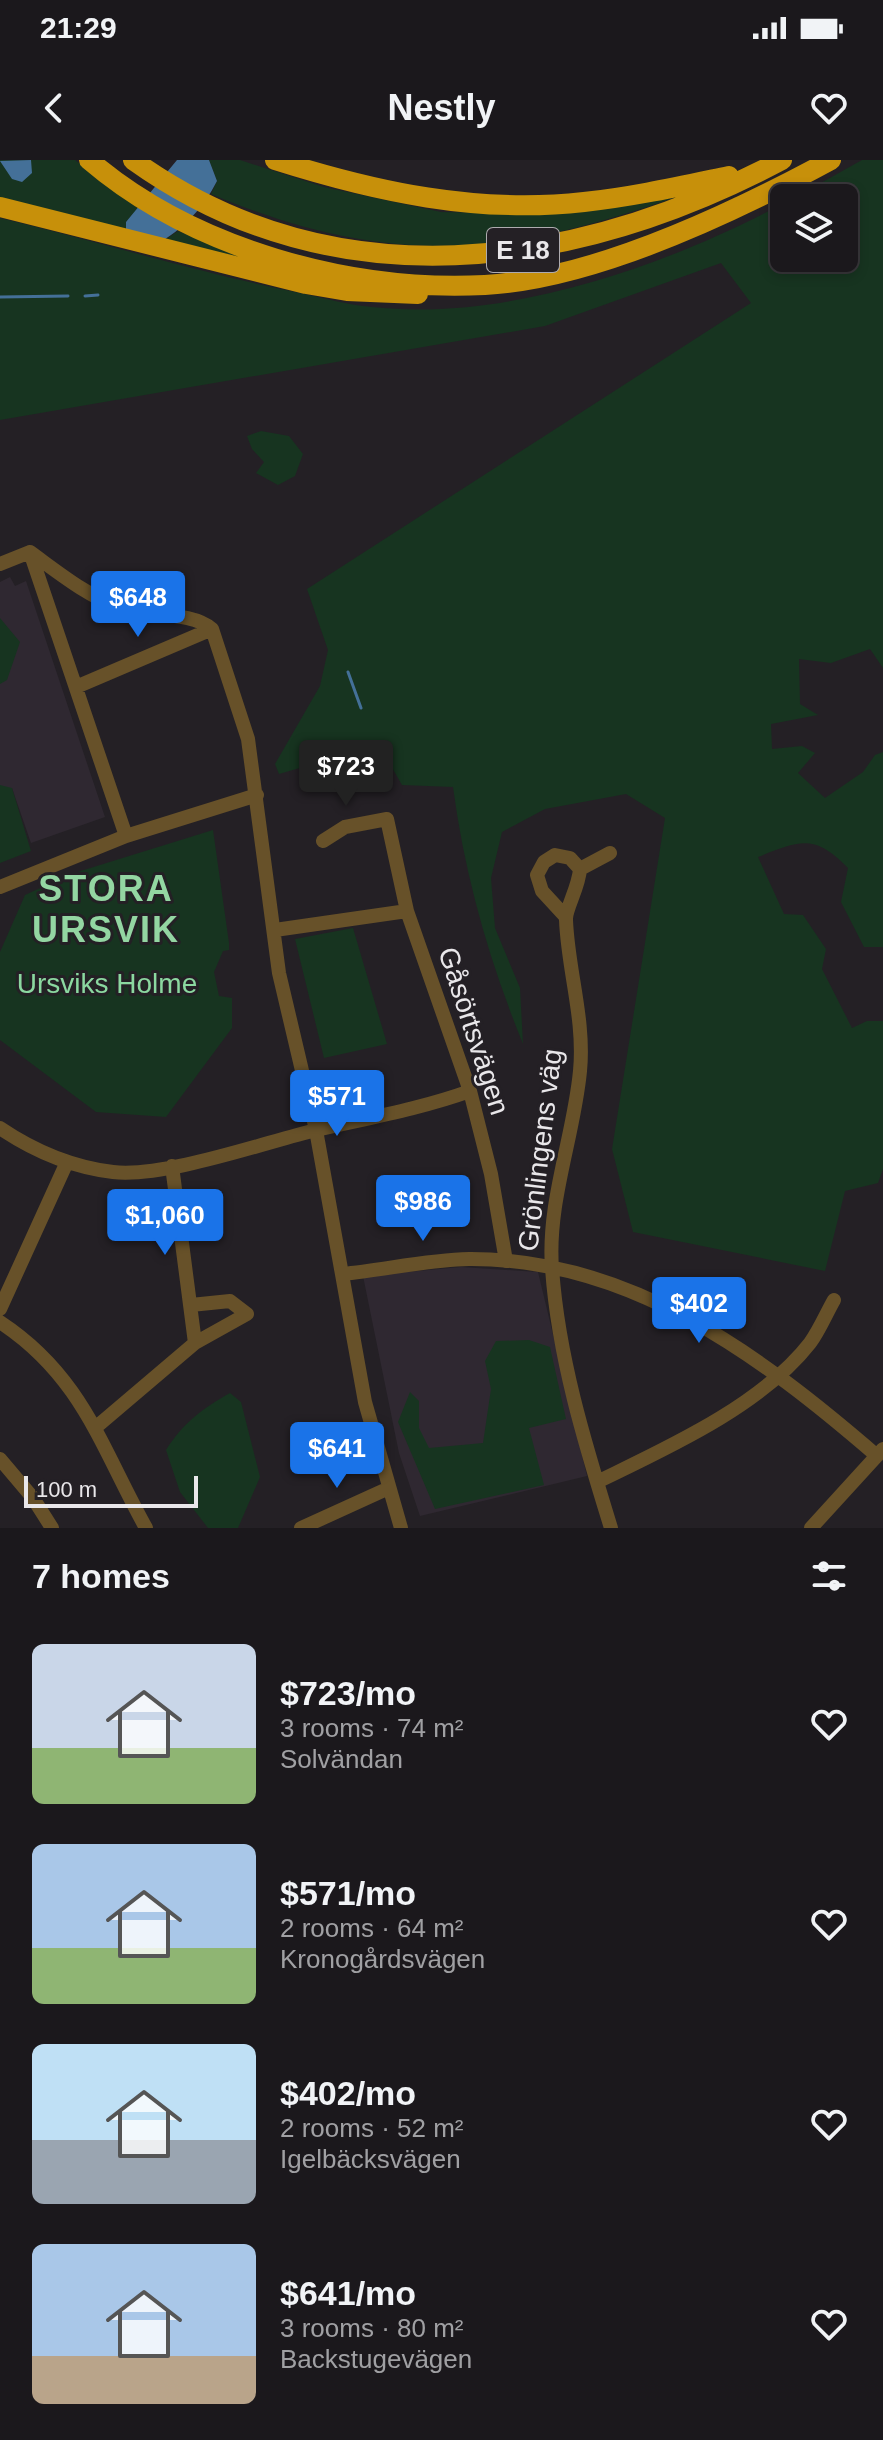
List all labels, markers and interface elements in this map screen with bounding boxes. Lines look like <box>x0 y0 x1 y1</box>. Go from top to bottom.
text: 21:29 <box>40 11 117 44</box>
icon: back <box>32 86 76 130</box>
icon: heart <box>807 86 851 130</box>
text: Nestly <box>387 87 496 128</box>
map controls <box>770 184 858 272</box>
button: layers <box>770 184 858 272</box>
road number: E 18 <box>487 228 559 272</box>
pin: $648 <box>91 571 185 639</box>
text: $648 <box>109 582 167 612</box>
pin: $723 <box>299 740 393 808</box>
text: $723 <box>317 751 375 781</box>
district label: STORA URSVIK <box>32 868 180 950</box>
street label: Gåsörtsvägen <box>432 943 516 1119</box>
park label: Ursviks Holme <box>17 968 197 999</box>
street label: Grönlingens väg <box>512 1047 568 1253</box>
pin: $571 <box>290 1070 384 1138</box>
text: $571 <box>308 1081 366 1111</box>
pin: $986 <box>376 1175 470 1243</box>
text: $986 <box>394 1186 452 1216</box>
pin: $1,060 <box>100 1189 230 1257</box>
text: $1,060 <box>125 1200 205 1230</box>
pin: $402 <box>652 1277 746 1345</box>
text: $402 <box>670 1288 728 1318</box>
pin: $641 <box>290 1422 384 1490</box>
text: $641 <box>308 1433 366 1463</box>
scale bar <box>24 1472 198 1508</box>
text: 100 m <box>36 1477 97 1502</box>
icon: filters <box>807 1554 851 1598</box>
text: 7 homes <box>32 1557 170 1595</box>
text: $723/mo <box>280 1674 416 1712</box>
icon: home <box>96 1676 192 1772</box>
icon: heart <box>807 1702 851 1746</box>
text: 3 rooms · 74 m² <box>280 1713 464 1743</box>
text: Solvändan <box>280 1744 403 1774</box>
text: $571/mo <box>280 1874 416 1912</box>
icon: home <box>96 1876 192 1972</box>
icon: heart <box>807 1902 851 1946</box>
text: 2 rooms · 64 m² <box>280 1913 464 1943</box>
text: Kronogårdsvägen <box>280 1944 485 1974</box>
text: $402/mo <box>280 2074 416 2112</box>
icon: home <box>96 2076 192 2172</box>
icon: heart <box>807 2102 851 2146</box>
text: 2 rooms · 52 m² <box>280 2113 464 2143</box>
text: Igelbäcksvägen <box>280 2144 461 2174</box>
text: $641/mo <box>280 2274 416 2312</box>
icon: home <box>96 2276 192 2372</box>
icon: heart <box>807 2302 851 2346</box>
text: 3 rooms · 80 m² <box>280 2313 464 2343</box>
text: Backstugevägen <box>280 2344 472 2374</box>

